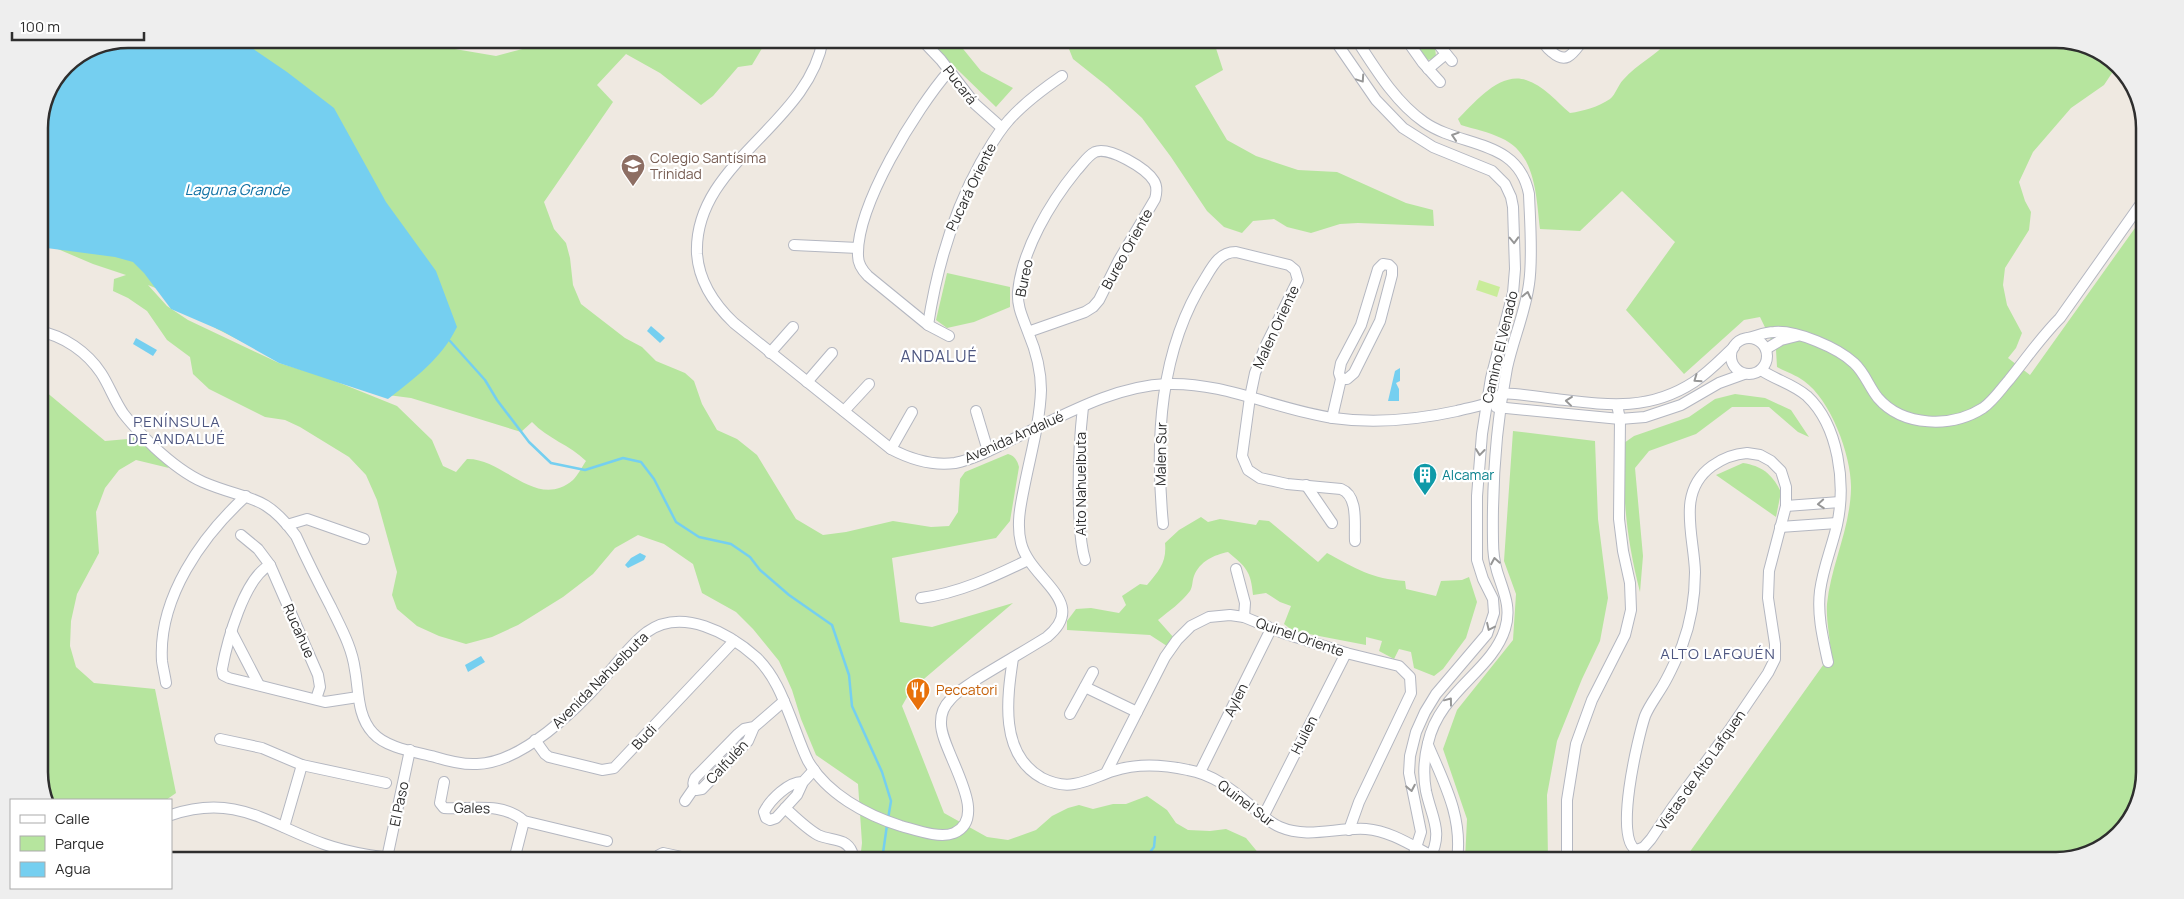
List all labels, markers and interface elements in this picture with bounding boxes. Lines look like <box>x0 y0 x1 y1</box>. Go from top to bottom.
scale bar <box>12 10 145 42</box>
text: 100 m <box>20 16 60 37</box>
street label: Pucará <box>939 61 982 108</box>
one-way arrow <box>1355 74 1364 83</box>
one-way arrow <box>1451 132 1459 142</box>
street label: Pucará Oriente <box>941 140 1000 234</box>
place label: Colegio Santísima Trinidad <box>650 148 766 183</box>
school or university icon: Colegio Santísima Trinidad <box>620 153 646 187</box>
water label: Laguna Grande <box>185 179 291 200</box>
street label: Bureo Oriente <box>1097 205 1157 292</box>
one-way arrow <box>1509 236 1520 244</box>
street label: Bureo <box>1010 257 1037 299</box>
street label: Malen Oriente <box>1248 282 1303 372</box>
street label: Camino El Venado <box>1477 289 1522 405</box>
one-way arrow <box>1521 291 1532 300</box>
district label: ANDALUÉ <box>900 345 978 367</box>
one-way arrow <box>1693 373 1703 382</box>
one-way arrow <box>1564 396 1572 407</box>
street label: Avenida Andalué <box>961 406 1066 467</box>
district label: PENÍNSULA DE ANDALUÉ <box>128 411 226 449</box>
street label: Malen Sur <box>1150 422 1171 486</box>
street label: Alto Nahuelbuta <box>1071 432 1090 536</box>
one-way arrow <box>1475 448 1486 456</box>
building icon: Alcamar <box>1412 462 1438 496</box>
place label: Alcamar <box>1442 465 1494 484</box>
one-way arrow <box>1817 498 1825 509</box>
one-way arrow <box>1490 557 1501 566</box>
street label: Rucahue <box>279 601 320 661</box>
street label: Quinel Oriente <box>1253 612 1347 661</box>
one-way arrow <box>1486 622 1496 631</box>
street label: Avenida Nahuelbuta <box>547 627 652 732</box>
district label: ALTO LAFQUÉN <box>1660 643 1776 664</box>
restaurant icon: Peccatori <box>905 677 931 711</box>
place label: Peccatori <box>936 680 998 699</box>
street label: Aylen <box>1219 680 1252 720</box>
one-way arrow <box>1443 698 1451 707</box>
street label: Vistas de Alto Lafquen <box>1652 706 1749 834</box>
street label: Huilen <box>1286 712 1321 757</box>
street label: Budi <box>627 720 660 754</box>
street label: Calfulén <box>701 735 752 788</box>
street label: Quinel Sur <box>1214 775 1278 830</box>
street label: El Paso <box>384 780 413 828</box>
one-way arrow <box>1405 783 1416 792</box>
street label: Gales <box>454 798 490 817</box>
legend <box>10 799 172 889</box>
text: Calle <box>55 808 90 829</box>
text: Parque <box>55 833 104 854</box>
text: Agua <box>55 858 91 879</box>

